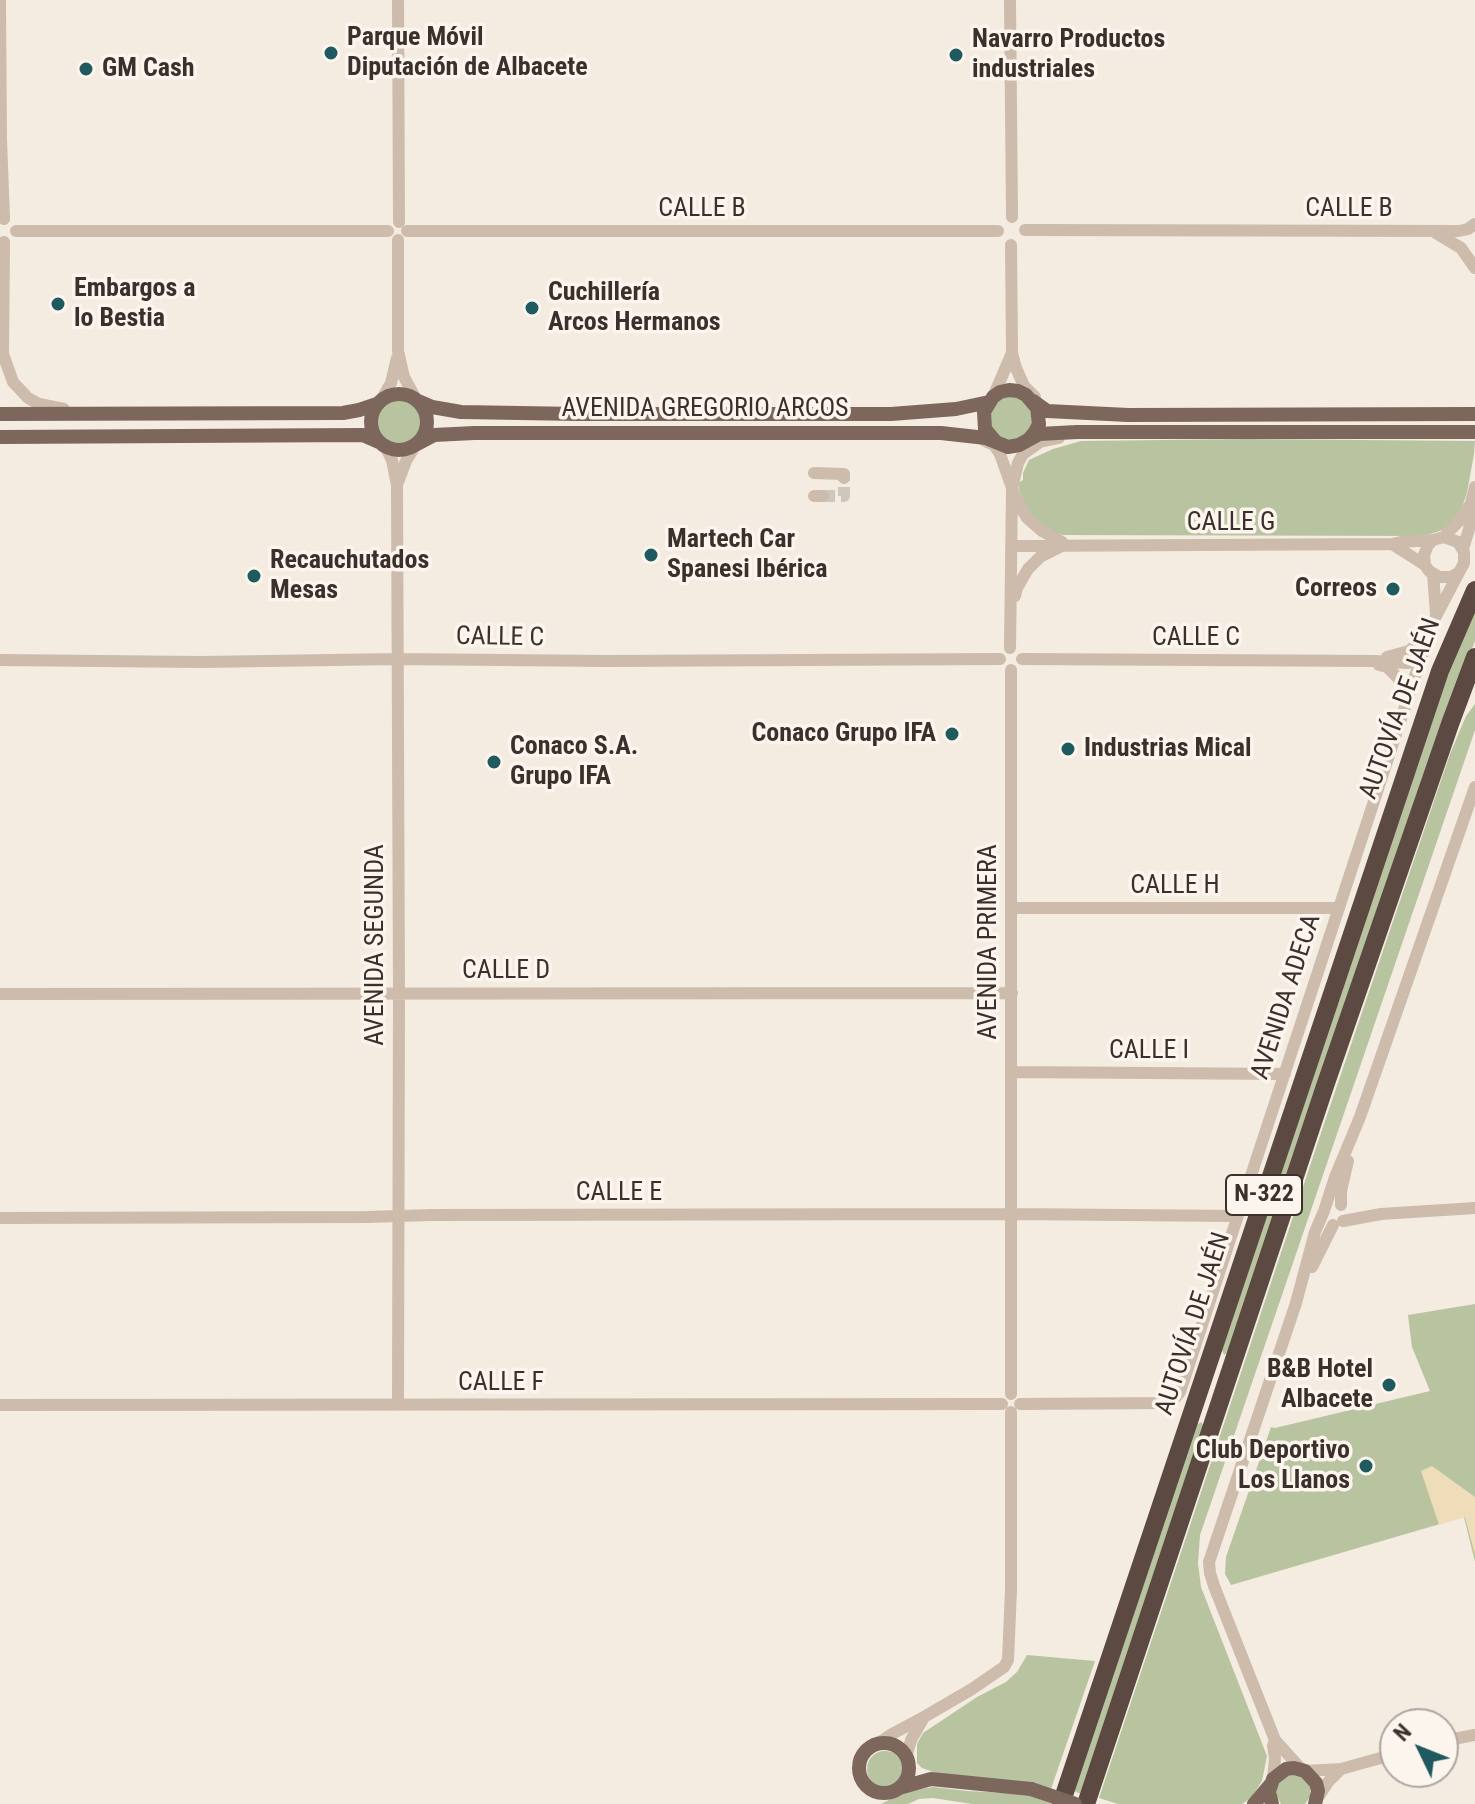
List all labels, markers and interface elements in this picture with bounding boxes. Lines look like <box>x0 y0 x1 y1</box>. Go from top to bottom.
place label: Parque Móvil Diputación de Albacete <box>347 22 588 84</box>
place label: Navarro Productos industriales <box>972 24 1165 86</box>
marker: Parque Móvil Diputación de Albacete <box>322 44 340 62</box>
marker: Navarro Productos industriales <box>947 46 965 64</box>
place label: GM Cash <box>102 53 195 85</box>
marker: GM Cash <box>77 60 95 78</box>
street label: CALLE B <box>658 193 746 225</box>
street label: CALLE B <box>1305 193 1393 225</box>
place label: Embargos a lo Bestia <box>74 273 196 334</box>
place label: Cuchillería Arcos Hermanos <box>548 277 721 338</box>
marker: Embargos a lo Bestia <box>49 295 67 313</box>
marker: Cuchillería Arcos Hermanos <box>523 299 541 317</box>
street label: AVENIDA GREGORIO ARCOS <box>561 393 849 425</box>
street label: CALLE G <box>1187 507 1275 539</box>
place label: Martech Car Spanesi Ibérica <box>667 524 827 586</box>
place label: Recauchutados Mesas <box>270 545 429 606</box>
marker: Martech Car Spanesi Ibérica <box>642 546 660 564</box>
marker: Recauchutados Mesas <box>245 567 263 585</box>
place label: Correos <box>1295 573 1377 605</box>
marker: Correos <box>1384 580 1402 598</box>
street label: AUTOVÍA DE JAÉN <box>1354 614 1448 804</box>
street label: CALLE C <box>456 622 544 654</box>
street label: CALLE C <box>1152 622 1240 654</box>
place label: Conaco Grupo IFA <box>751 718 936 750</box>
marker: Conaco Grupo IFA <box>943 725 961 743</box>
place label: Conaco S.A. Grupo IFA <box>510 731 638 792</box>
place label: Industrias Mical <box>1084 733 1252 765</box>
marker: Industrias Mical <box>1059 740 1077 758</box>
marker: Conaco S.A. Grupo IFA <box>485 753 503 771</box>
street label: AVENIDA SEGUNDA <box>360 844 392 1046</box>
street label: AVENIDA PRIMERA <box>973 844 1005 1040</box>
street label: CALLE H <box>1130 870 1220 902</box>
street label: AVENIDA ADECA <box>1246 910 1328 1084</box>
street label: CALLE D <box>462 955 550 987</box>
street label: CALLE I <box>1109 1035 1189 1067</box>
road number: N-322 <box>1226 1175 1302 1215</box>
street label: CALLE E <box>576 1177 662 1209</box>
street label: AUTOVÍA DE JAÉN <box>1150 1229 1238 1419</box>
place label: B&B Hotel Albacete <box>1267 1354 1373 1416</box>
street label: CALLE F <box>458 1367 544 1399</box>
marker: B&B Hotel Albacete <box>1380 1376 1398 1394</box>
place label: Club Deportivo Los Llanos <box>1196 1435 1350 1496</box>
marker: Club Deportivo Los Llanos <box>1357 1457 1375 1475</box>
north arrow <box>1379 1708 1459 1788</box>
text: N <box>1389 1719 1416 1746</box>

